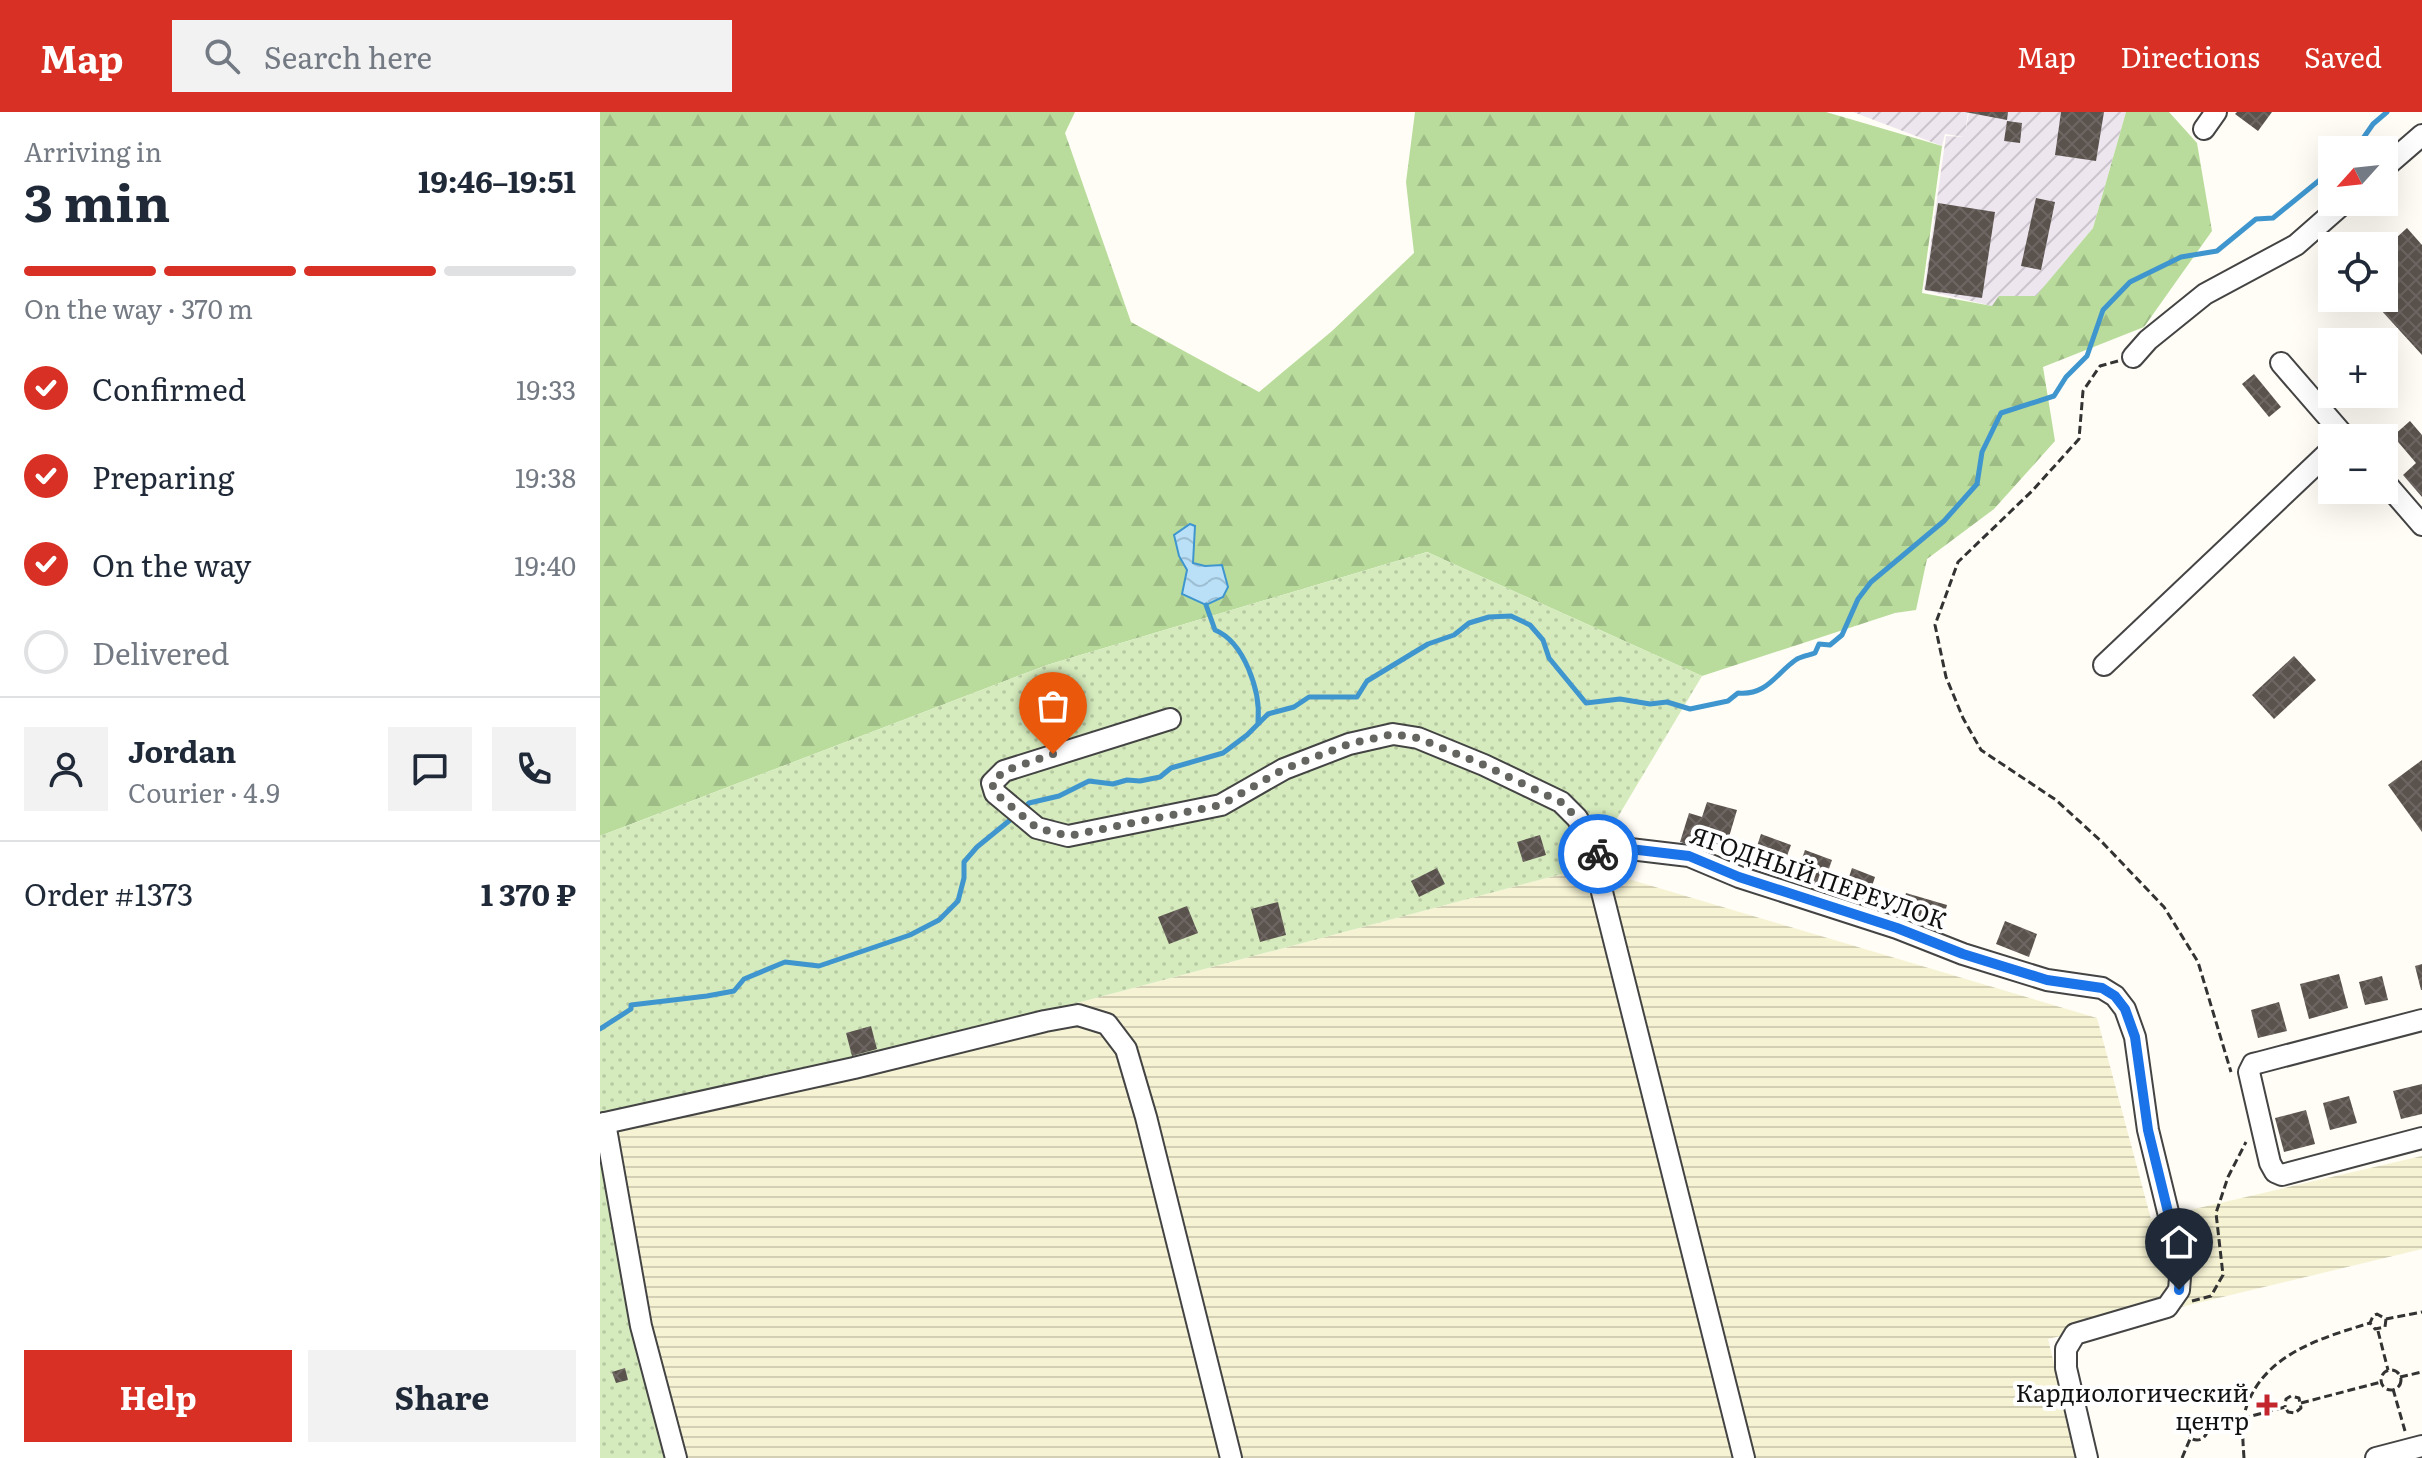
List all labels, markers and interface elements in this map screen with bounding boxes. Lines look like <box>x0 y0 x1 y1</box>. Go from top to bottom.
search box <box>172 20 732 92</box>
text: Map <box>40 28 124 85</box>
icon: search <box>200 34 244 78</box>
text: Search here <box>264 34 432 78</box>
text: Map <box>2017 35 2076 77</box>
text: Directions <box>2120 35 2260 77</box>
text: Saved <box>2304 35 2382 77</box>
text: Arriving in <box>24 131 162 170</box>
north arrow <box>2318 136 2398 216</box>
map controls <box>2318 136 2398 504</box>
text: 19:46–19:51 <box>418 158 576 202</box>
text: 3 min <box>24 161 170 238</box>
button: locate <box>2318 232 2398 312</box>
text: On the way · 370 m <box>24 288 253 327</box>
button: + <box>2318 328 2398 408</box>
icon: check <box>24 366 68 410</box>
text: Confirmed <box>92 366 246 410</box>
text: 19:33 <box>516 369 576 408</box>
button: − <box>2318 424 2398 504</box>
icon: check <box>24 454 68 498</box>
text: Preparing <box>92 454 234 498</box>
text: 19:38 <box>515 457 576 496</box>
icon: check <box>24 542 68 586</box>
text: On the way <box>92 542 251 586</box>
text: 19:40 <box>514 545 576 584</box>
text: Delivered <box>92 630 229 674</box>
pin <box>1019 672 1087 754</box>
icon: bag <box>1031 684 1075 728</box>
button: person <box>24 727 108 811</box>
button: chat <box>388 727 472 811</box>
button: phone <box>492 727 576 811</box>
text: Jordan <box>128 728 236 772</box>
text: Courier · 4.9 <box>128 772 280 811</box>
courier <box>1558 814 1638 894</box>
street label: ЯГОДНЫЙ ПЕРЕУЛОК <box>1686 816 1952 936</box>
icon: bike <box>1576 832 1620 876</box>
text: Order #1373 <box>24 871 193 915</box>
text: 1 370 ₽ <box>481 871 576 915</box>
pin <box>2145 1208 2213 1290</box>
icon: home <box>2157 1220 2201 1264</box>
button: Help <box>24 1350 292 1442</box>
button: Share <box>308 1350 576 1442</box>
place label: Кардиологический центр <box>2016 1374 2249 1437</box>
marker: Кардиологический центр <box>2256 1394 2278 1416</box>

